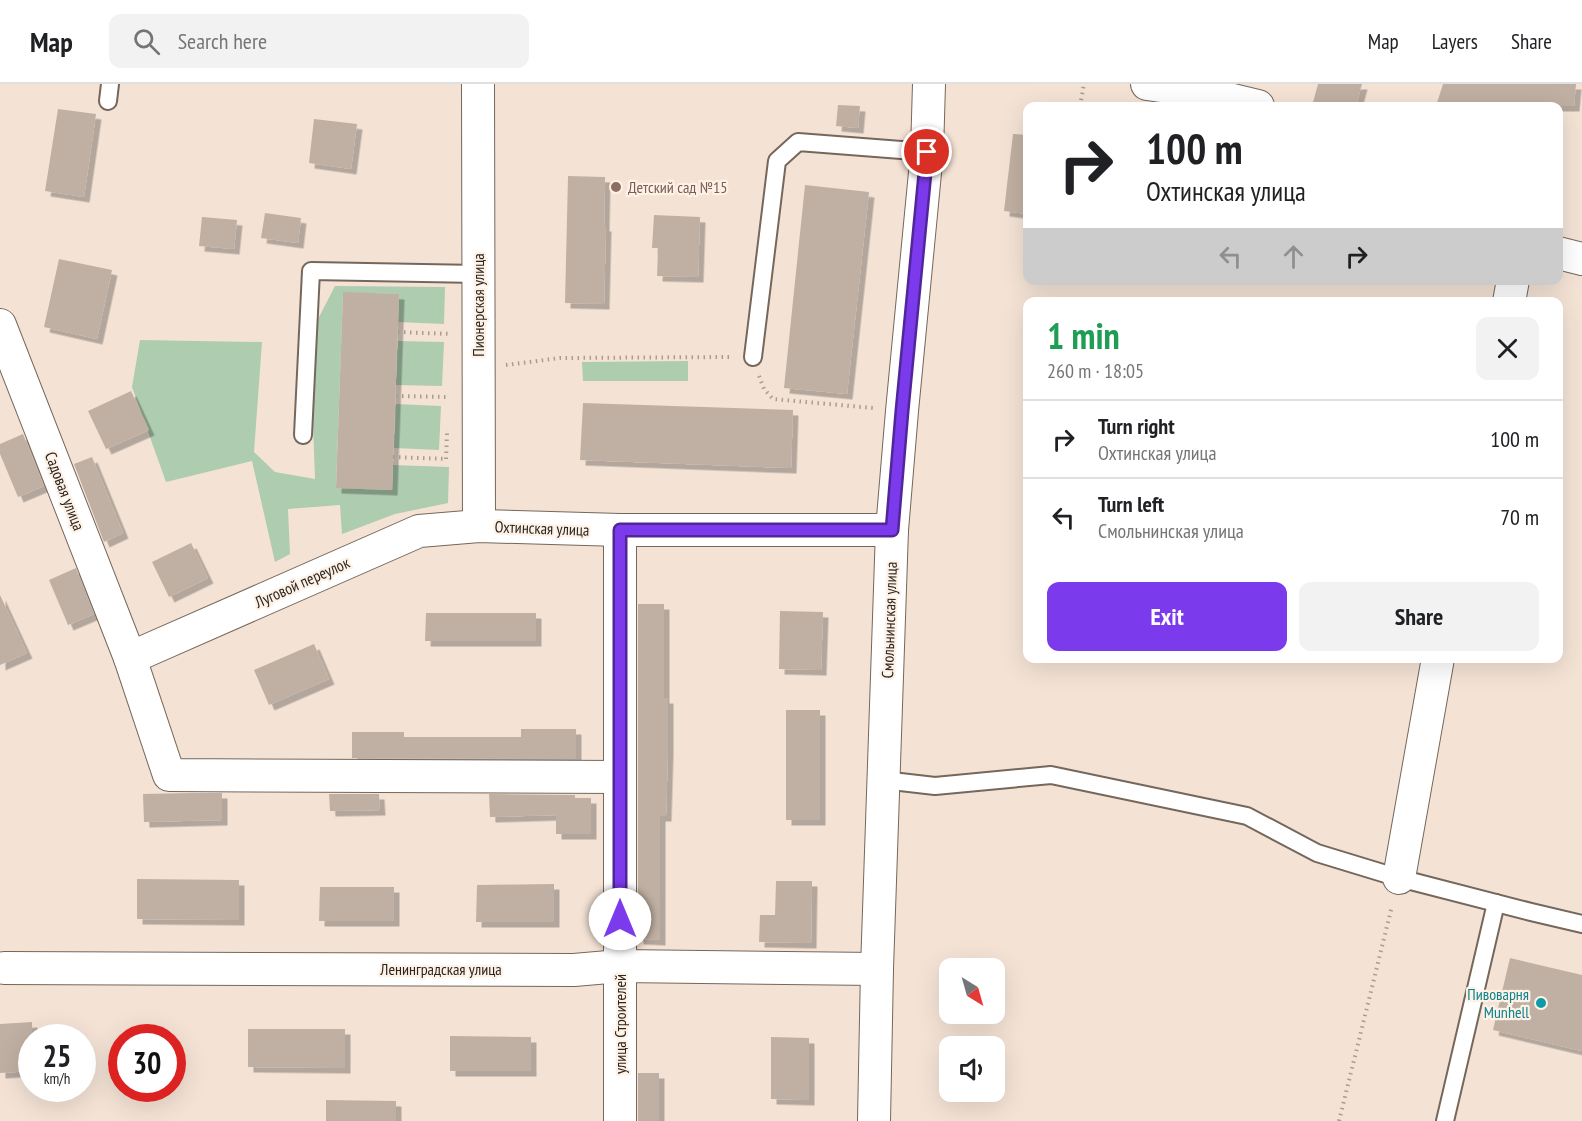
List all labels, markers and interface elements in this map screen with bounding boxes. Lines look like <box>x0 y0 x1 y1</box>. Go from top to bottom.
search box <box>109 14 529 68</box>
text: Map <box>30 23 73 60</box>
icon: search <box>130 25 163 58</box>
text: Search here <box>178 27 267 55</box>
text: Map <box>1368 28 1399 55</box>
text: Layers <box>1432 28 1478 55</box>
text: Share <box>1511 28 1552 55</box>
text: 100 m <box>1146 121 1243 176</box>
pin <box>901 126 952 177</box>
icon: right <box>1047 126 1125 204</box>
icon: arrive <box>910 135 943 168</box>
text: Охтинская улица <box>1146 174 1306 208</box>
place label: Детский сад №15 <box>628 177 727 197</box>
marker: Детский сад №15 <box>609 180 623 194</box>
icon: left <box>1214 240 1247 273</box>
icon: ahead <box>1277 240 1310 273</box>
icon: right <box>1340 240 1373 273</box>
street label: Пионерская улица <box>468 253 488 357</box>
text: 1 min <box>1047 312 1120 359</box>
button: close <box>1476 317 1539 380</box>
text: 260 m · 18:05 <box>1047 358 1144 384</box>
text: Turn right <box>1098 412 1175 440</box>
icon: right <box>1047 423 1080 456</box>
text: 100 m <box>1490 425 1539 453</box>
text: Охтинская улица <box>1098 440 1216 466</box>
street label: Садовая улица <box>41 449 89 533</box>
text: Turn left <box>1098 490 1164 518</box>
icon: left <box>1047 501 1080 534</box>
text: 70 m <box>1500 503 1539 531</box>
street label: Охтинская улица <box>494 516 590 540</box>
text: Смольнинская улица <box>1098 518 1244 544</box>
street label: Луговой переулок <box>251 552 353 612</box>
street label: Смольнинская улица <box>877 561 901 679</box>
button: Exit <box>1047 582 1287 651</box>
button: Share <box>1299 582 1539 651</box>
position arrow <box>588 887 652 951</box>
north arrow <box>939 958 1005 1024</box>
map controls <box>939 958 1005 1102</box>
street label: Ленинградская улица <box>379 959 502 979</box>
street label: улица Строителей <box>610 974 630 1074</box>
place label: Пивоварня Munhell <box>1467 984 1529 1022</box>
marker: Пивоварня Munhell <box>1534 996 1548 1010</box>
speed limit sign: 30 <box>108 1024 186 1102</box>
text: 25 <box>43 1036 71 1075</box>
button: sound <box>939 1036 1005 1102</box>
text: km/h <box>44 1069 70 1088</box>

